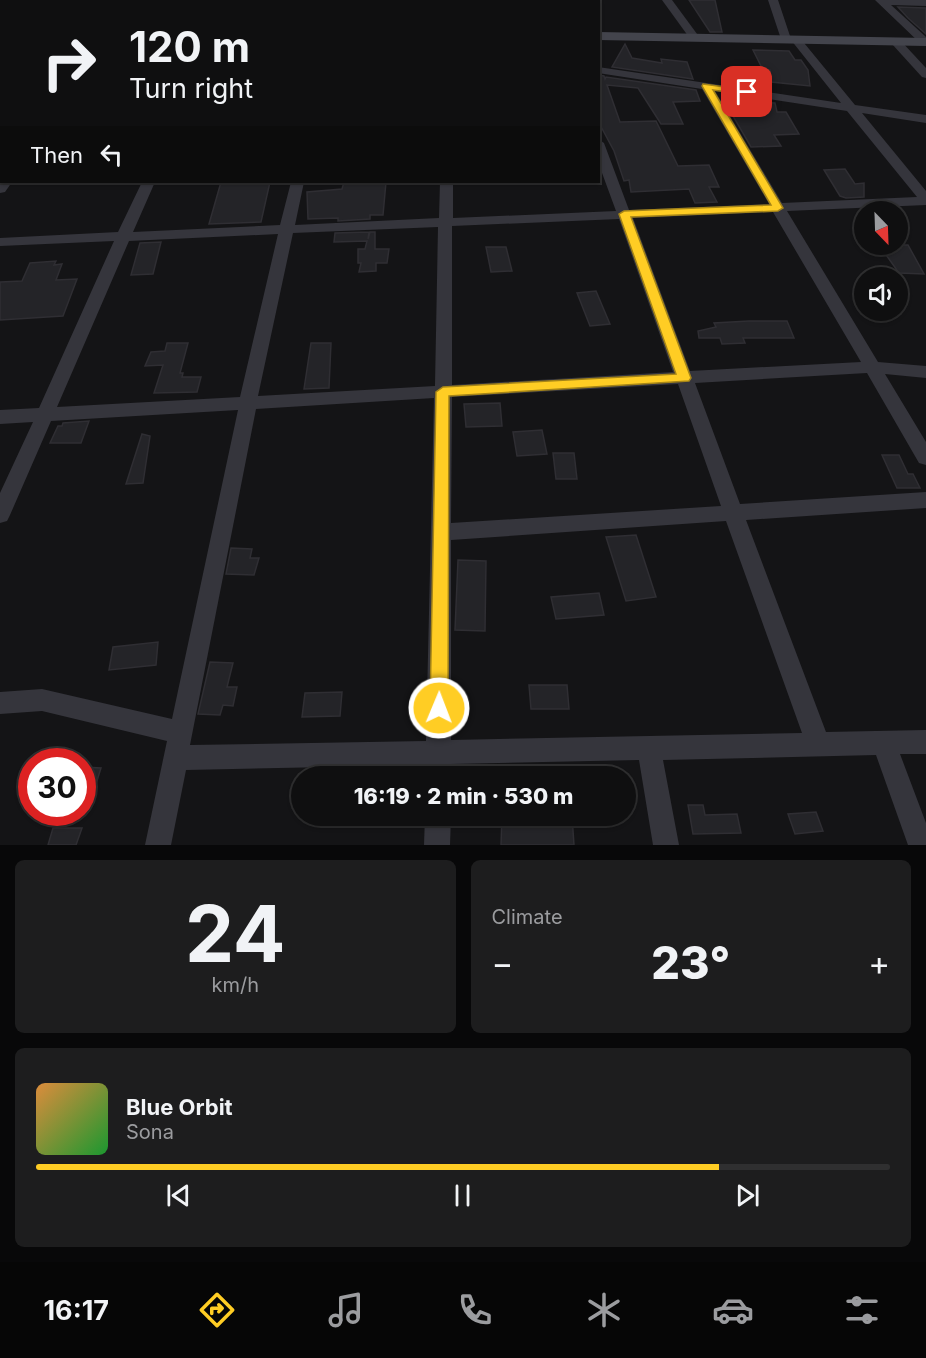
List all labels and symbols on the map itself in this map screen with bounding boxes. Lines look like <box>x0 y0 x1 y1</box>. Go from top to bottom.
pin <box>721 66 772 117</box>
north arrow <box>854 201 908 255</box>
position arrow <box>407 676 471 740</box>
speed limit sign: 30 <box>18 748 96 826</box>

